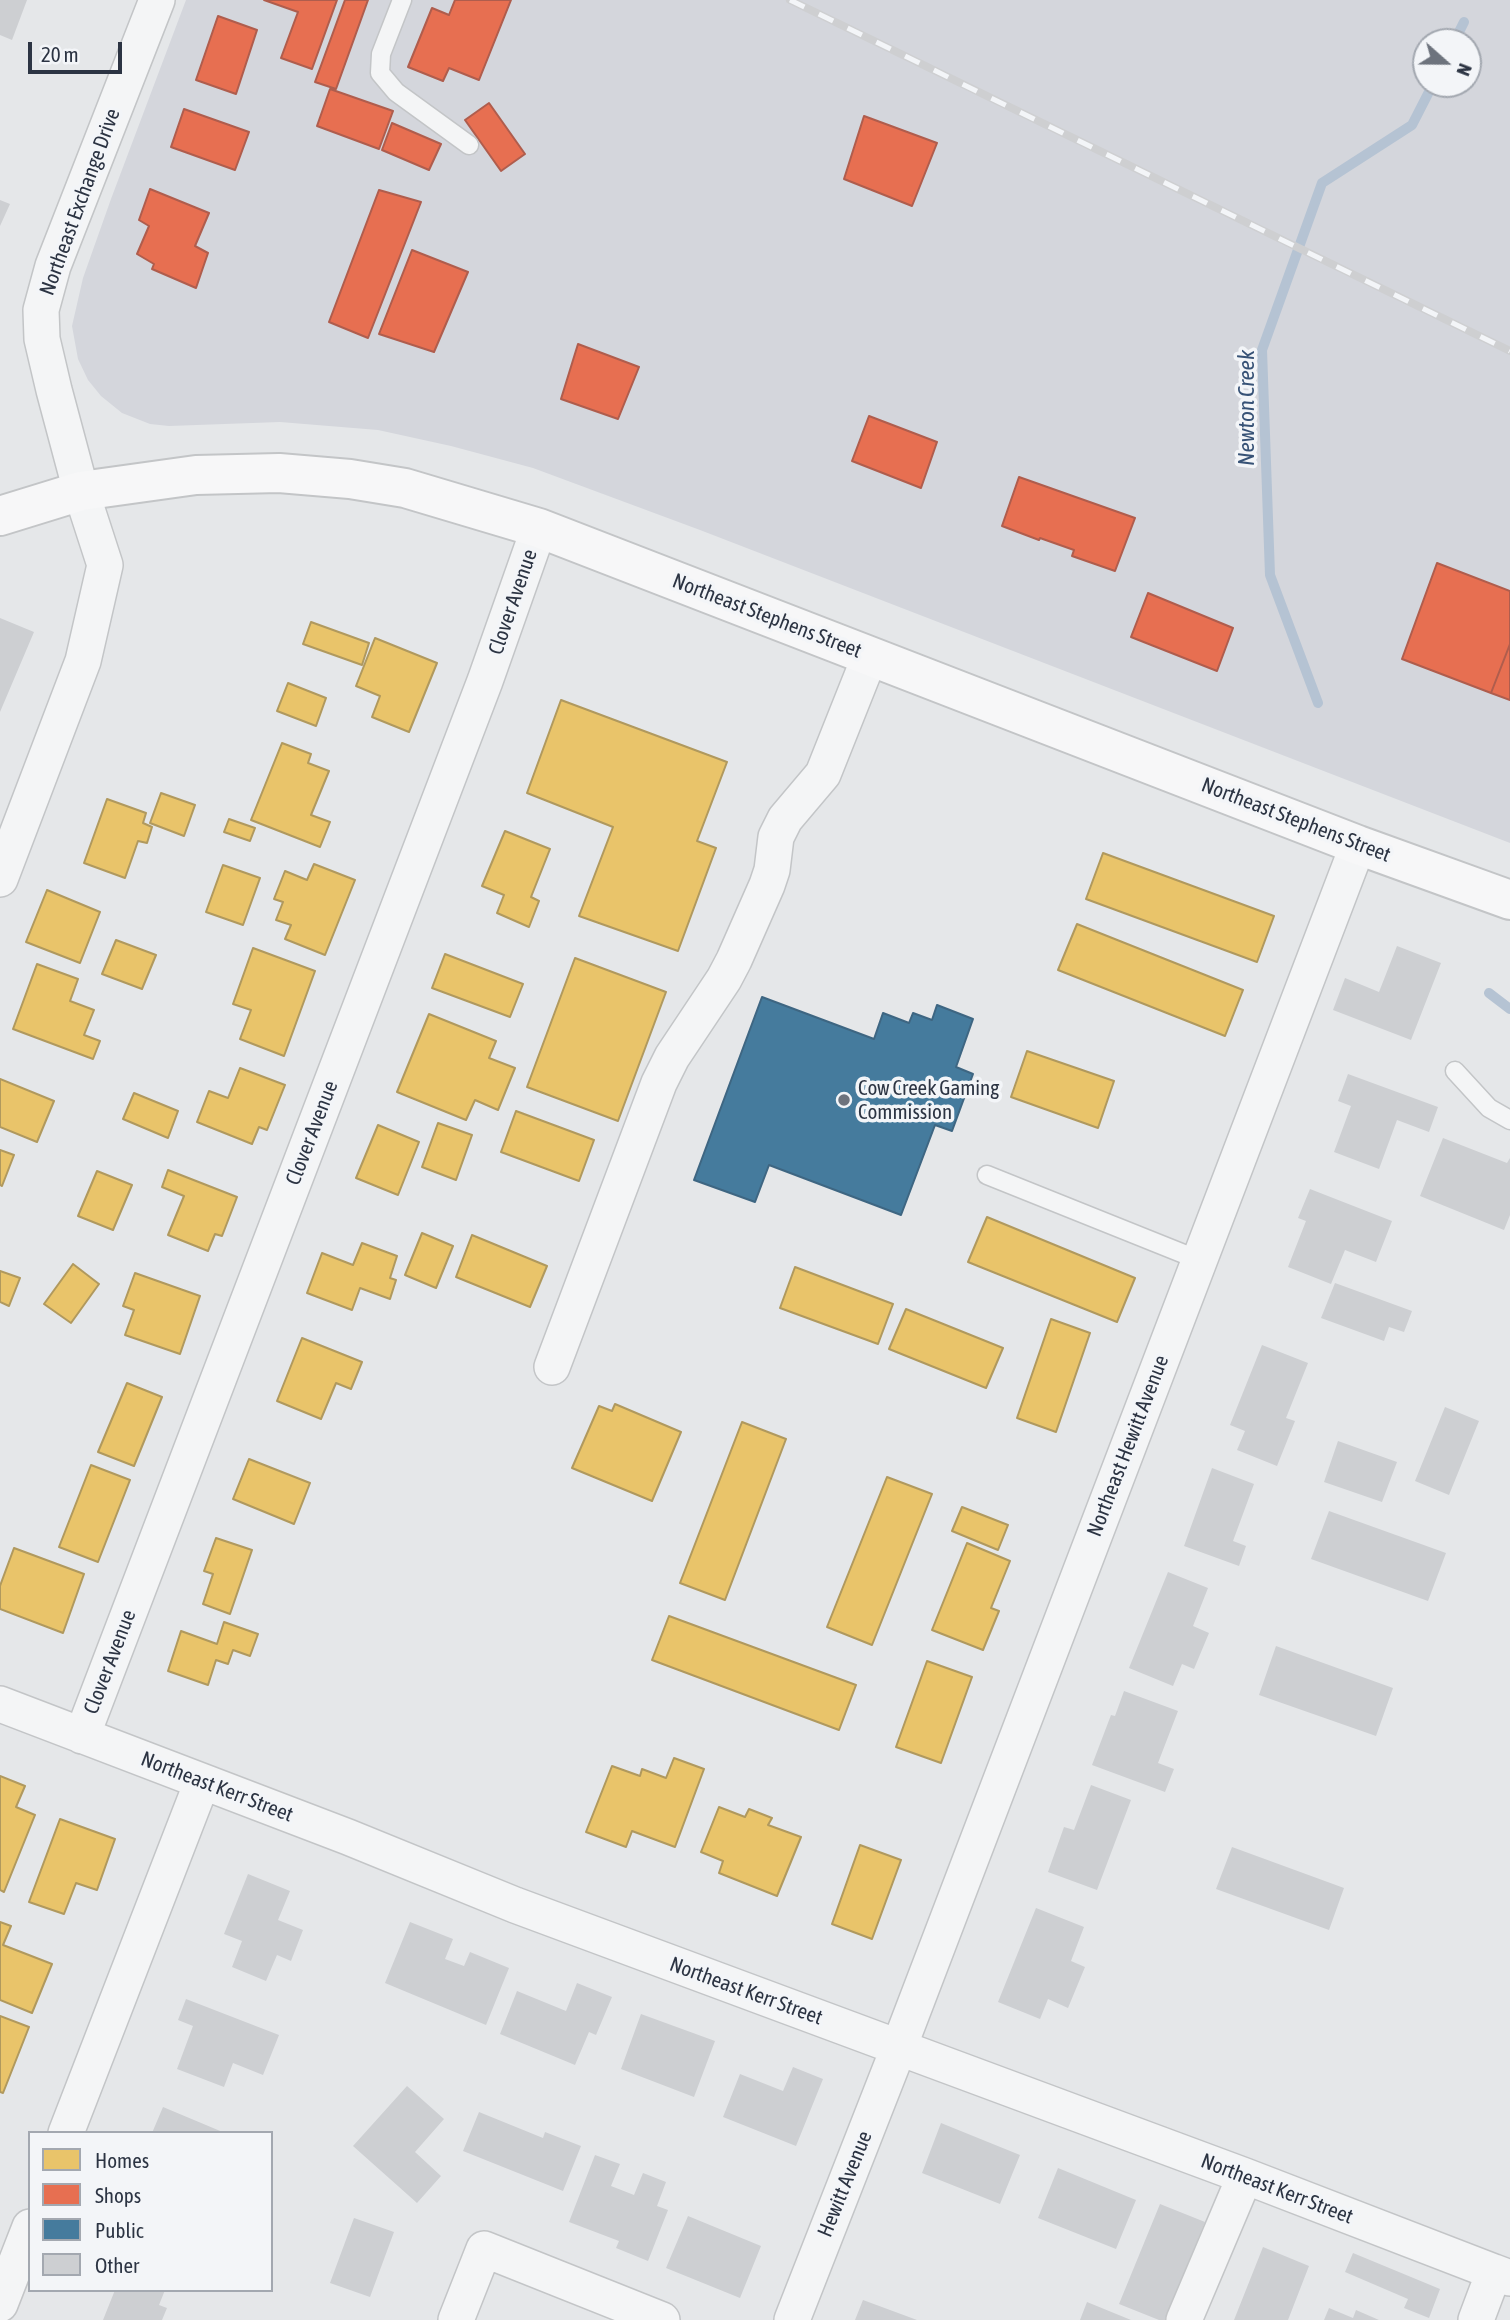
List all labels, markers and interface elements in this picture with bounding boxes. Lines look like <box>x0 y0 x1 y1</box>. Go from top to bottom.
scale bar <box>32 28 126 72</box>
north arrow <box>1412 28 1482 98</box>
text: 20 m <box>41 42 79 66</box>
text: N <box>1452 61 1477 79</box>
street label: Northeast Exchange Drive <box>34 105 126 299</box>
water label: Newton Creek <box>1233 350 1261 466</box>
street label: Clover Avenue <box>483 546 543 658</box>
street label: Northeast Stephens Street <box>669 568 865 664</box>
street label: Northeast Stephens Street <box>1198 772 1394 868</box>
place label: Cow Creek Gaming Commission <box>858 1075 999 1125</box>
street label: Clover Avenue <box>281 1077 343 1189</box>
marker: Cow Creek Gaming Commission <box>836 1092 852 1108</box>
street label: Northeast Hewitt Avenue <box>1082 1352 1174 1540</box>
street label: Clover Avenue <box>79 1606 141 1718</box>
street label: Northeast Kerr Street <box>137 1746 297 1828</box>
street label: Northeast Kerr Street <box>666 1952 826 2030</box>
street label: Hewitt Avenue <box>812 2127 878 2241</box>
legend <box>28 2131 273 2292</box>
text: Homes <box>95 2148 149 2172</box>
street label: Northeast Kerr Street <box>1197 2148 1357 2230</box>
text: Shops <box>95 2183 141 2207</box>
text: Public <box>95 2218 144 2242</box>
text: Other <box>95 2253 139 2277</box>

